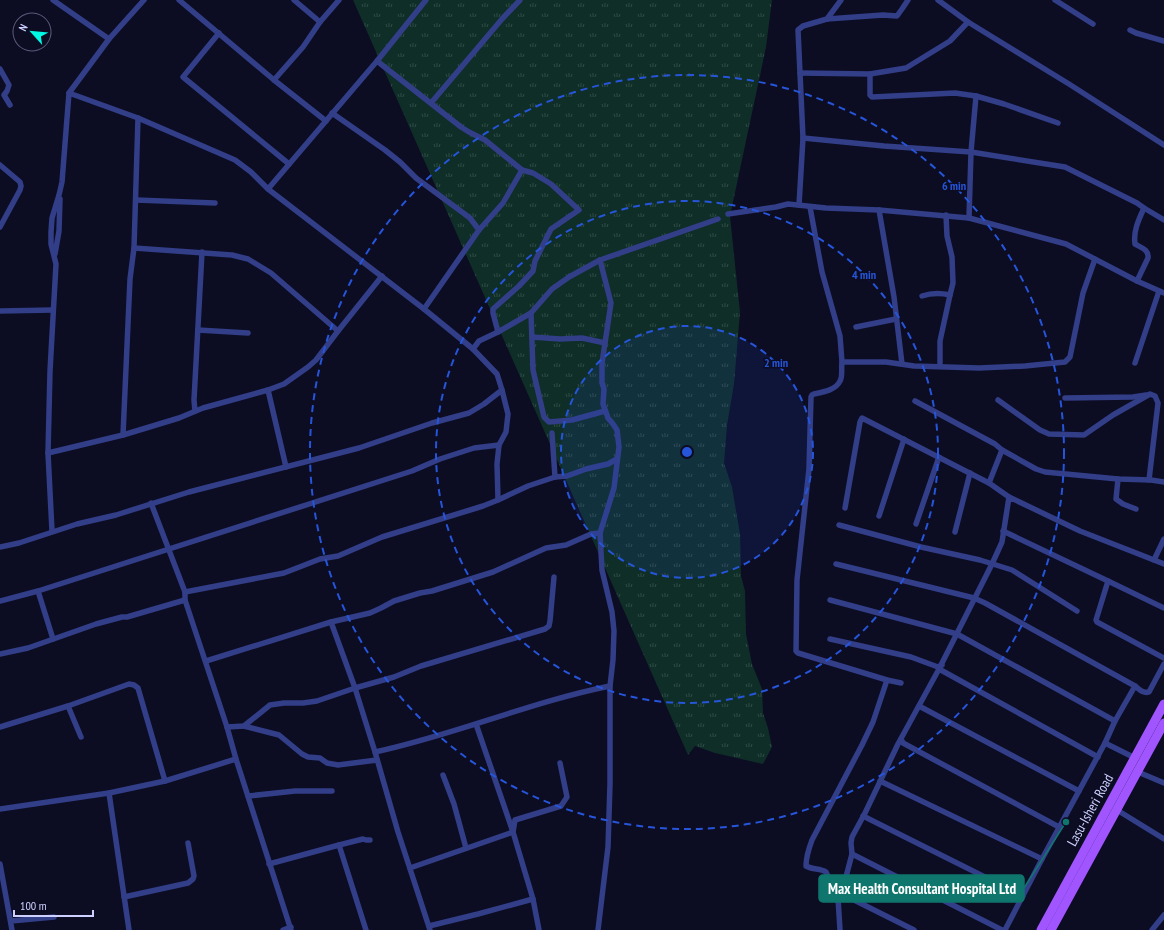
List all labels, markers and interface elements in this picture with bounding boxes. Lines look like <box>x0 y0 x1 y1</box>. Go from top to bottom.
north arrow <box>12 12 52 52</box>
text: N <box>16 22 31 33</box>
text: 6 min <box>942 178 966 193</box>
text: 4 min <box>852 267 876 282</box>
text: 2 min <box>764 355 788 370</box>
centre of rings <box>680 445 694 459</box>
street label: Lasu-Isheri Road <box>1063 771 1117 849</box>
callout: Max Health Consultant Hospital Ltd <box>819 875 1024 902</box>
text: Max Health Consultant Hospital Ltd <box>828 879 1016 898</box>
scale bar <box>14 892 93 918</box>
text: 100 m <box>20 898 47 913</box>

